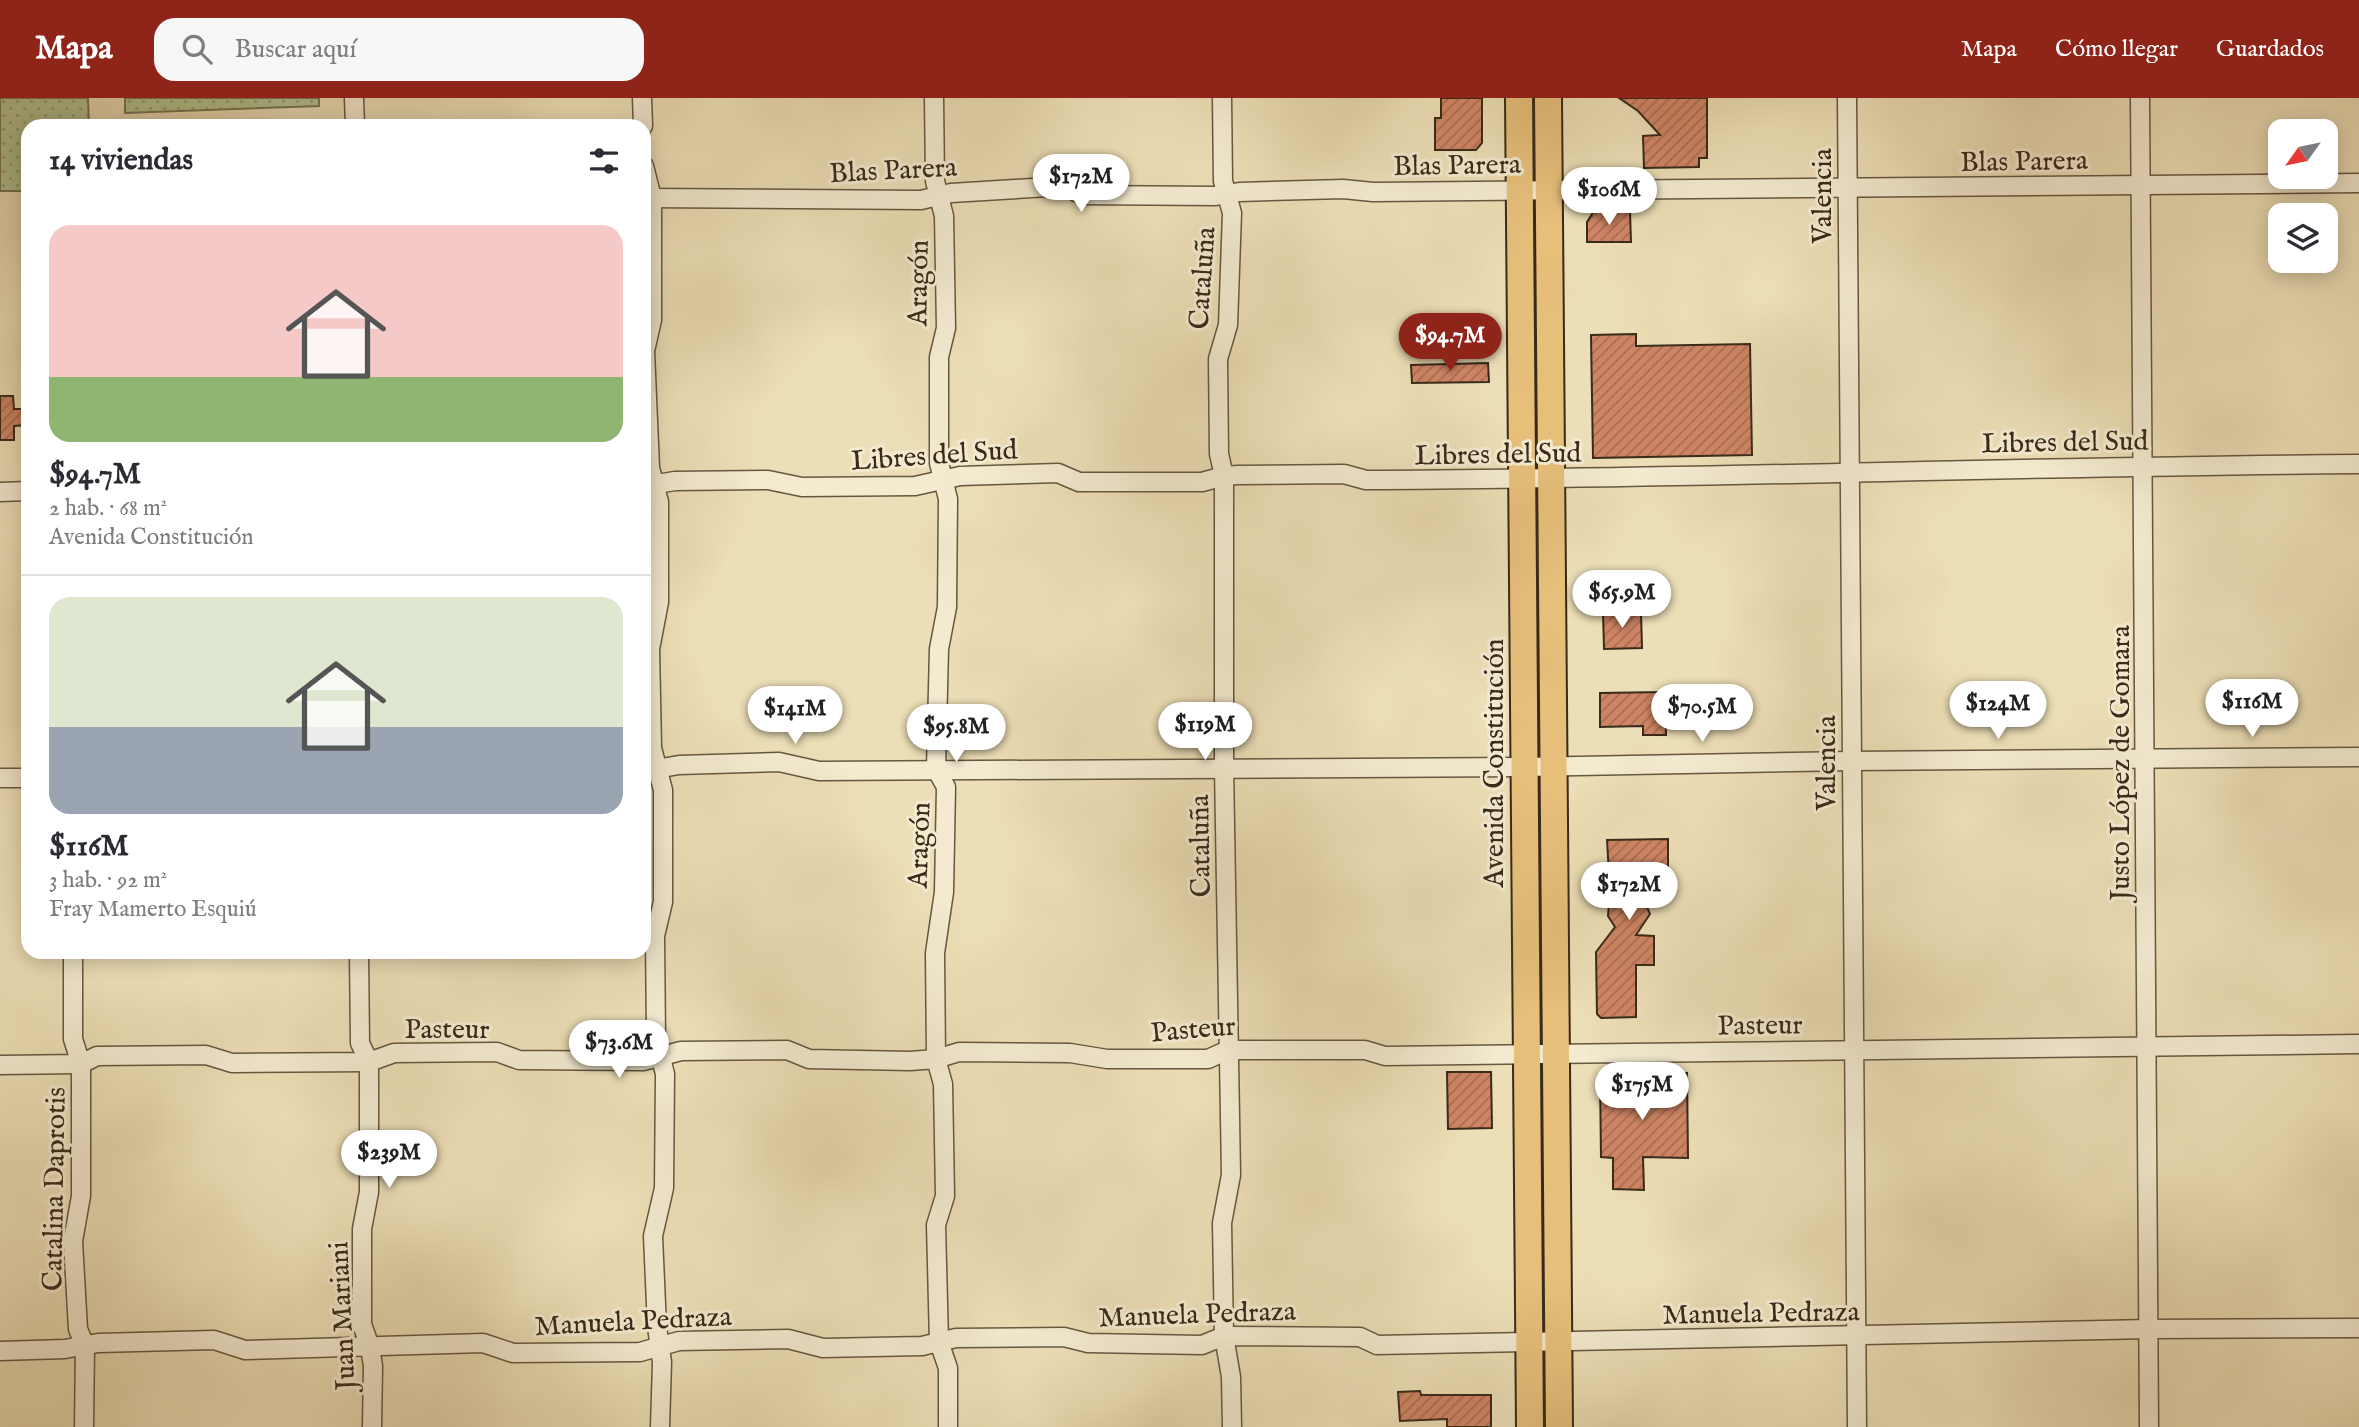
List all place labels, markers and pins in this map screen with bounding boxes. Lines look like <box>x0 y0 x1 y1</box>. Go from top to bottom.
pin: $172M <box>1032 155 1130 214</box>
pin: $106M <box>1560 167 1658 227</box>
pin: $94.7M <box>1393 314 1507 373</box>
pin: $65.9M <box>1565 570 1679 630</box>
pin: $116M <box>2203 680 2301 739</box>
pin: $124M <box>1949 682 2047 741</box>
pin: $70.5M <box>1645 684 1759 744</box>
pin: $141M <box>746 686 844 746</box>
pin: $119M <box>1156 702 1254 762</box>
pin: $95.8M <box>899 704 1013 764</box>
pin: $172M <box>1580 862 1678 922</box>
pin: $73.6M <box>562 1020 676 1080</box>
pin: $175M <box>1593 1062 1691 1122</box>
pin: $239M <box>340 1130 438 1190</box>

